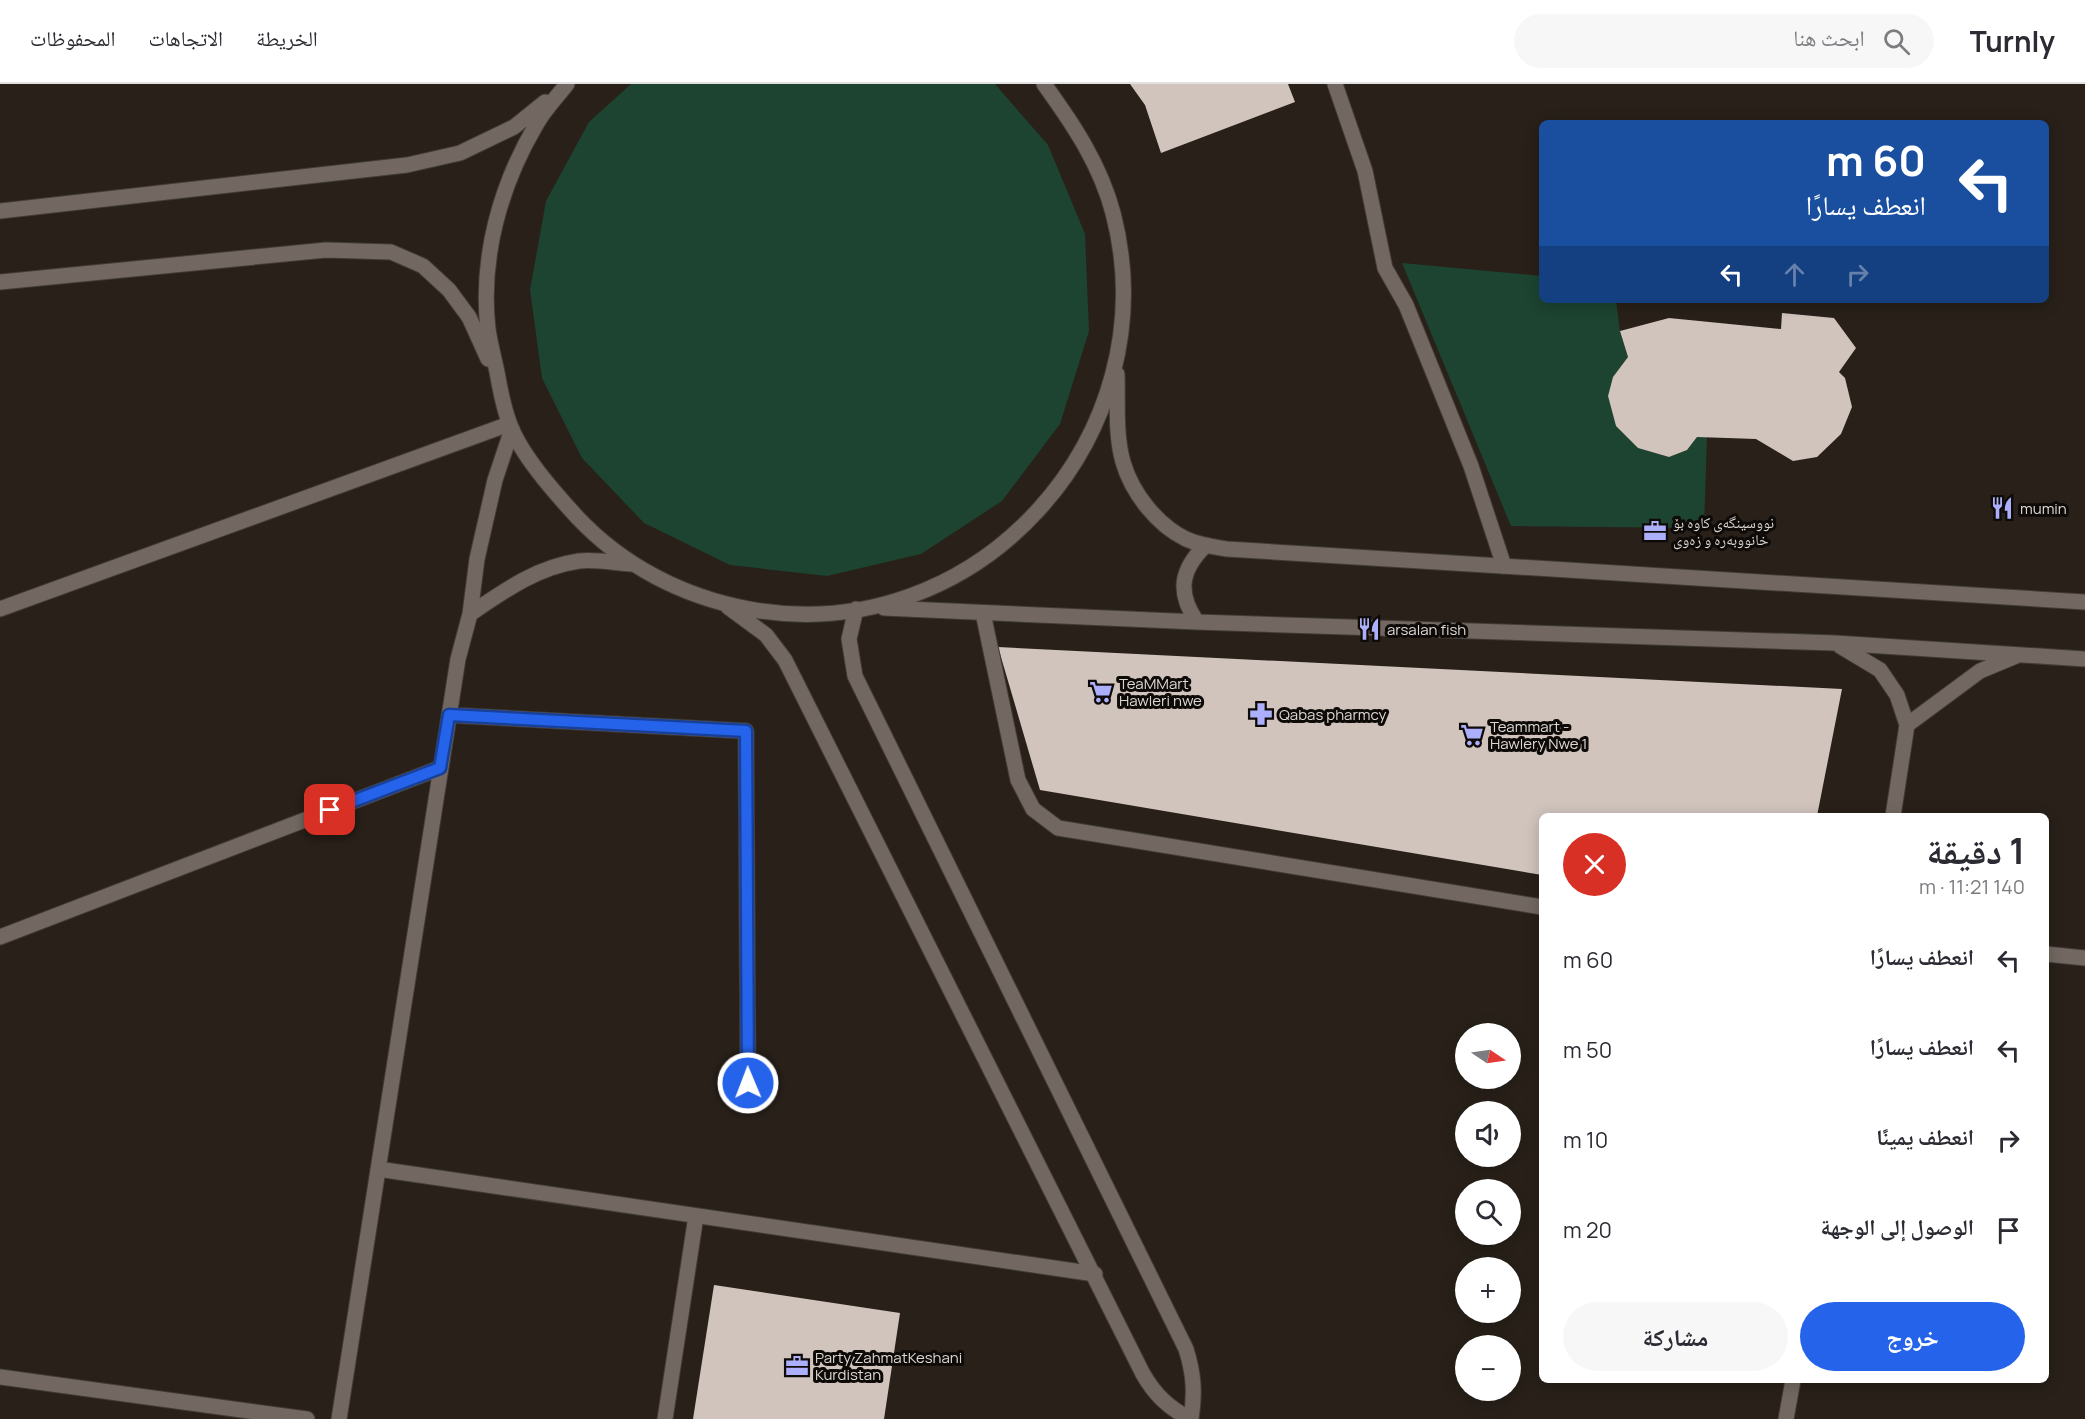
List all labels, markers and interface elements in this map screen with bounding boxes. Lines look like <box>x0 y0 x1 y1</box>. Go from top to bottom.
search box <box>1514 14 1934 68</box>
text: Turnly <box>1970 22 2055 60</box>
text: ابحث هنا <box>1793 23 1865 53</box>
text: المحفوظات <box>30 24 115 52</box>
text: الاتجاهات <box>148 24 223 52</box>
text: الخريطة <box>256 24 318 52</box>
icon: search <box>1880 25 1913 58</box>
text: 60 m <box>1826 131 1926 189</box>
icon: left <box>1947 144 2025 222</box>
text: انعطف يسارًا <box>1806 186 1926 223</box>
icon: left <box>1715 258 1748 291</box>
icon: ahead <box>1778 258 1811 291</box>
icon: right <box>1841 258 1874 291</box>
restaurant icon: mumin <box>1989 495 2015 521</box>
place label: mumin <box>2020 498 2067 519</box>
place label: نووسینگەی کاوە بۆ خانووبەرە و زەوی <box>1673 512 1774 550</box>
office icon: نووسینگەی کاوە بۆ خانووبەرە و زەوی <box>1642 518 1668 544</box>
restaurant icon: arsalan fish <box>1356 616 1382 642</box>
place label: arsalan fish <box>1387 619 1466 640</box>
place label: TeaMMart Hawleri nwe <box>1119 673 1202 711</box>
supermarket icon: TeaMMart Hawleri nwe <box>1088 679 1114 705</box>
pharmacy icon: Qabas pharmcy <box>1248 701 1274 727</box>
place label: Qabas pharmcy <box>1279 704 1386 725</box>
place label: Teammart - Hawlery Nwe 1 <box>1490 716 1587 754</box>
supermarket icon: Teammart - Hawlery Nwe 1 <box>1459 722 1485 748</box>
pin <box>304 784 355 835</box>
icon: arrive <box>313 793 346 826</box>
text: 1 دقيقة <box>1926 826 2025 875</box>
button: close <box>1563 833 1626 896</box>
text: 140 m · 11:21 <box>1919 873 2025 900</box>
text: انعطف يسارًا <box>1870 942 1974 972</box>
icon: left <box>1992 944 2025 977</box>
text: 60 m <box>1563 945 1613 975</box>
north arrow <box>1455 1023 1521 1089</box>
map controls <box>1455 1023 1521 1401</box>
text: انعطف يسارًا <box>1870 1032 1974 1062</box>
icon: left <box>1992 1034 2025 1067</box>
text: 50 m <box>1563 1035 1612 1065</box>
position arrow <box>716 1051 780 1115</box>
button: sound <box>1455 1101 1521 1167</box>
text: انعطف يمينًا <box>1876 1122 1974 1152</box>
icon: right <box>1992 1124 2025 1157</box>
text: 10 m <box>1563 1125 1608 1155</box>
button: search <box>1455 1179 1521 1245</box>
text: الوصول إلى الوجهة <box>1821 1212 1974 1242</box>
icon: arrive <box>1992 1214 2025 1247</box>
text: 20 m <box>1563 1215 1612 1245</box>
button: + <box>1455 1257 1521 1323</box>
button: مشاركة <box>1563 1302 1788 1371</box>
button: خروج <box>1800 1302 2025 1371</box>
button: − <box>1455 1335 1521 1401</box>
place label: Party ZahmatKeshani Kurdistan <box>815 1347 962 1385</box>
office icon: Party ZahmatKeshani Kurdistan <box>784 1353 810 1379</box>

